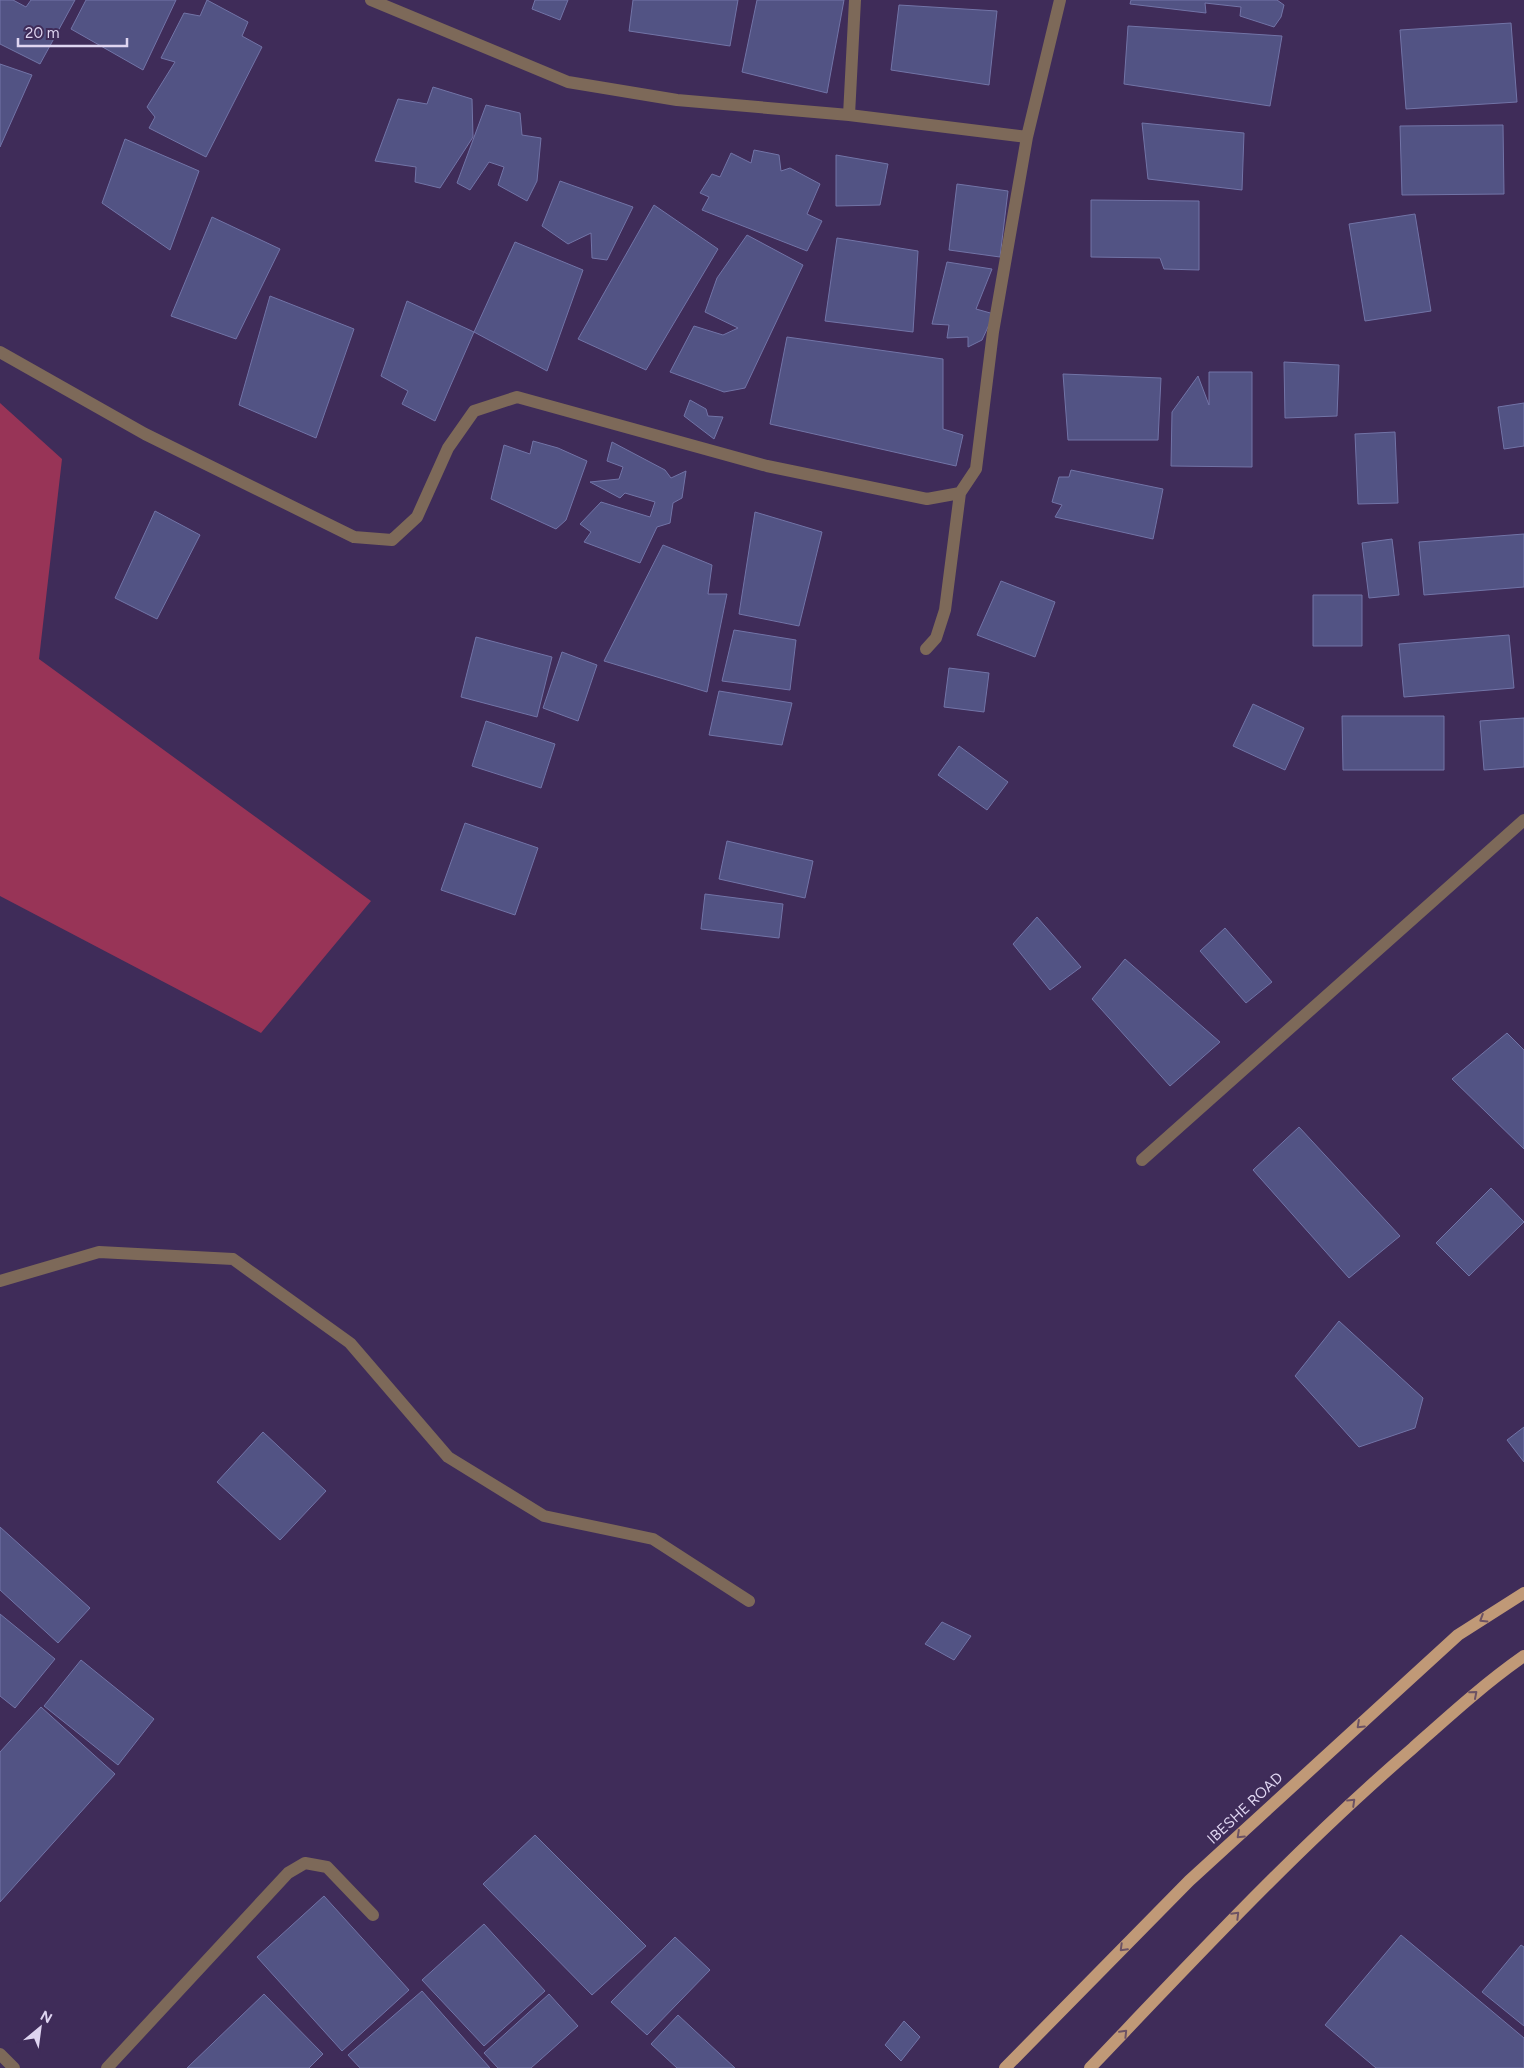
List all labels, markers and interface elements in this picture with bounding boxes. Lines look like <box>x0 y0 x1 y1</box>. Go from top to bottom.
scale bar <box>18 15 126 47</box>
text: 20 m <box>25 24 59 42</box>
one-way arrow <box>1479 1613 1488 1623</box>
one-way arrow <box>1468 1691 1477 1700</box>
one-way arrow <box>1356 1719 1365 1728</box>
street label: IBESHE ROAD <box>1204 1768 1286 1848</box>
one-way arrow <box>1346 1799 1355 1808</box>
one-way arrow <box>1237 1829 1246 1838</box>
one-way arrow <box>1230 1912 1239 1921</box>
one-way arrow <box>1120 1942 1129 1951</box>
north arrow <box>15 2003 65 2053</box>
text: N <box>37 2007 55 2027</box>
one-way arrow <box>1118 2029 1127 2038</box>

